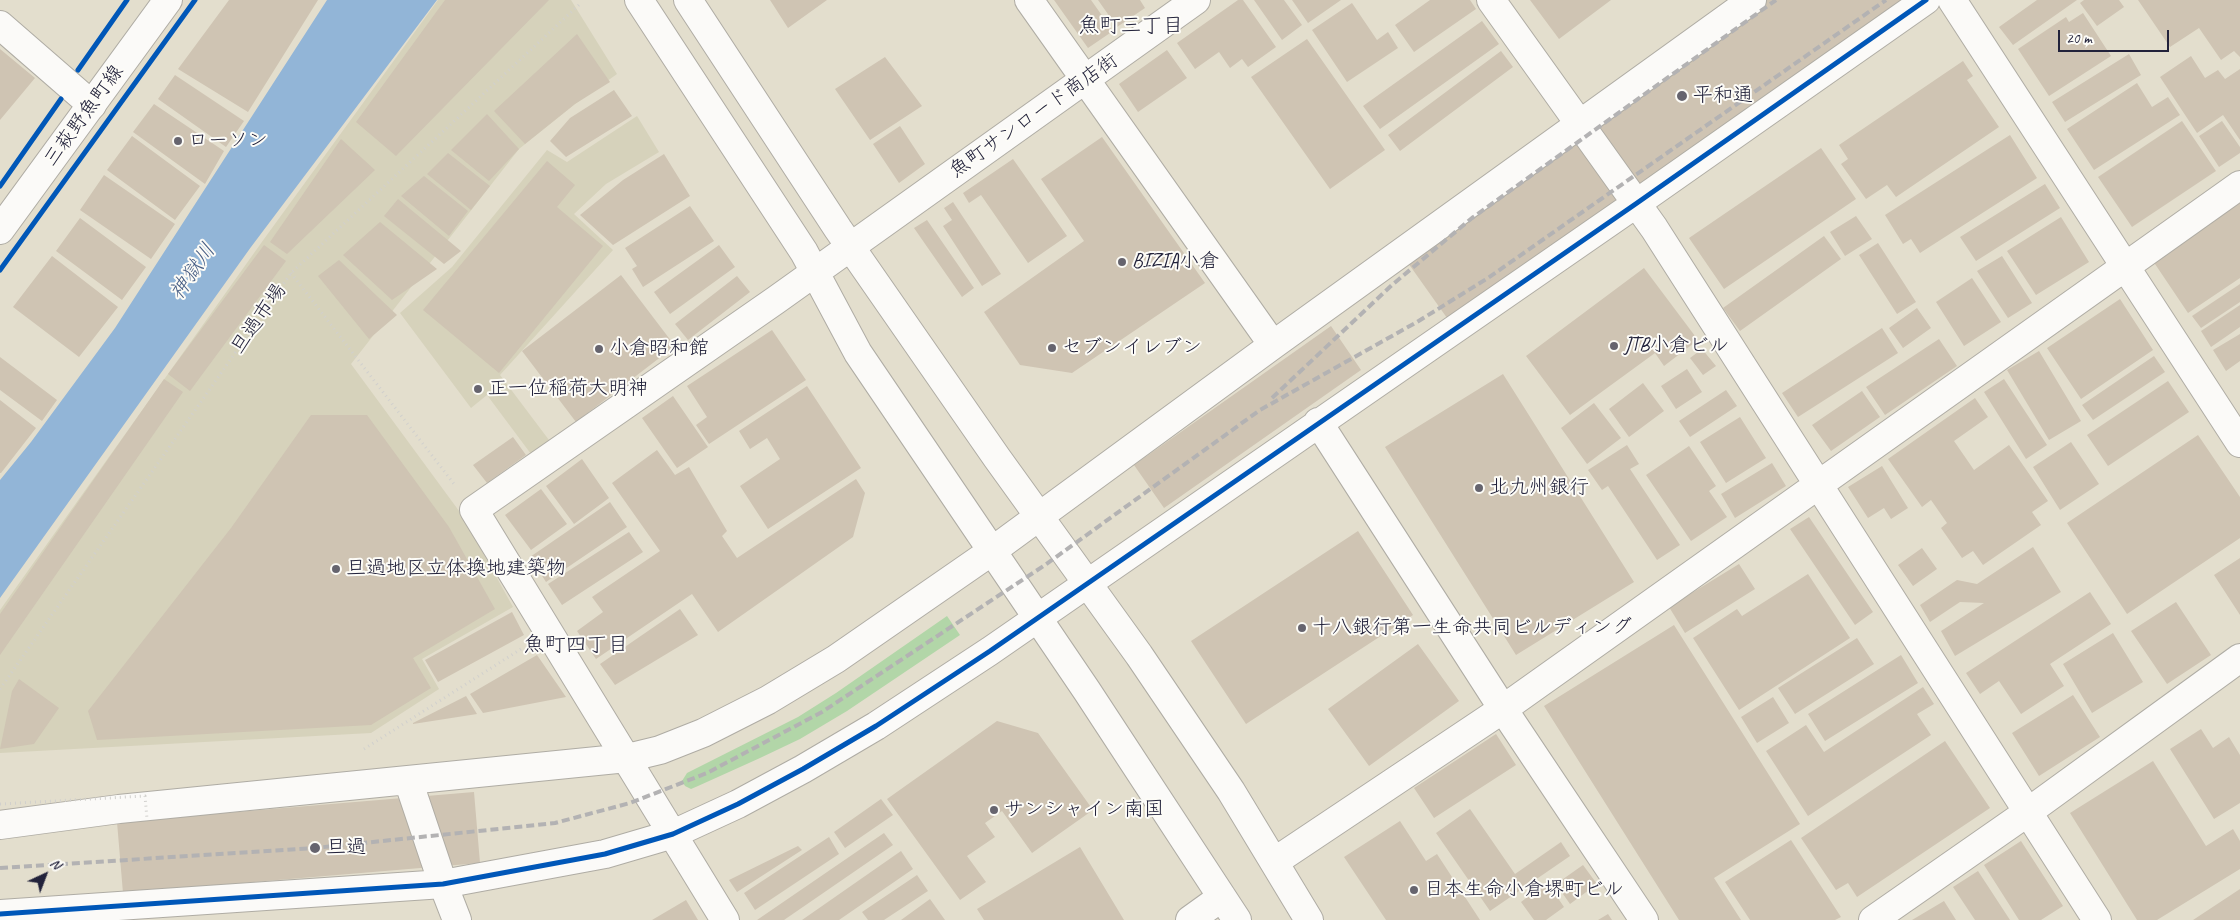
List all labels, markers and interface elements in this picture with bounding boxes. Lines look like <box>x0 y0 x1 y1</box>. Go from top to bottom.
district label: 魚町三丁目 <box>1079 13 1183 39</box>
scale bar <box>2060 20 2171 52</box>
text: 20 m <box>2066 29 2092 48</box>
street label: 魚町サンロード商店街 <box>945 49 1123 183</box>
street label: 三萩野魚町線 <box>39 60 129 172</box>
place label: 平和通 <box>1693 84 1753 108</box>
marker: 平和通 <box>1675 89 1689 103</box>
place label: ローソン <box>188 129 268 153</box>
marker: ローソン <box>172 135 184 147</box>
water label: 神獄川 <box>165 239 221 305</box>
place label: BIZIA小倉 <box>1132 250 1219 274</box>
marker: BIZIA小倉 <box>1116 256 1128 268</box>
street label: 旦過市場 <box>226 279 292 359</box>
place label: JTB小倉ビル <box>1624 334 1729 358</box>
place label: セブンイレブン <box>1062 336 1202 360</box>
place label: 小倉昭和館 <box>609 337 709 361</box>
marker: JTB小倉ビル <box>1608 340 1620 352</box>
marker: セブンイレブン <box>1046 342 1058 354</box>
marker: 小倉昭和館 <box>593 343 605 355</box>
place label: 正一位稲荷大明神 <box>488 377 648 401</box>
marker: 正一位稲荷大明神 <box>472 383 484 395</box>
place label: 北九州銀行 <box>1489 476 1589 500</box>
marker: 北九州銀行 <box>1473 482 1485 494</box>
place label: 旦過地区立体換地建築物 <box>346 557 566 581</box>
marker: 旦過地区立体換地建築物 <box>330 563 342 575</box>
place label: 十八銀行第一生命共同ビルディング <box>1312 616 1632 640</box>
marker: 十八銀行第一生命共同ビルディング <box>1296 622 1308 634</box>
district label: 魚町四丁目 <box>524 632 628 658</box>
place label: サンシャイン南国 <box>1004 798 1164 822</box>
marker: サンシャイン南国 <box>988 804 1000 816</box>
place label: 旦過 <box>326 836 366 860</box>
marker: 旦過 <box>308 841 322 855</box>
north arrow <box>20 850 70 900</box>
text: N <box>47 854 65 873</box>
place label: 日本生命小倉堺町ビル <box>1424 878 1624 902</box>
marker: 日本生命小倉堺町ビル <box>1408 884 1420 896</box>

